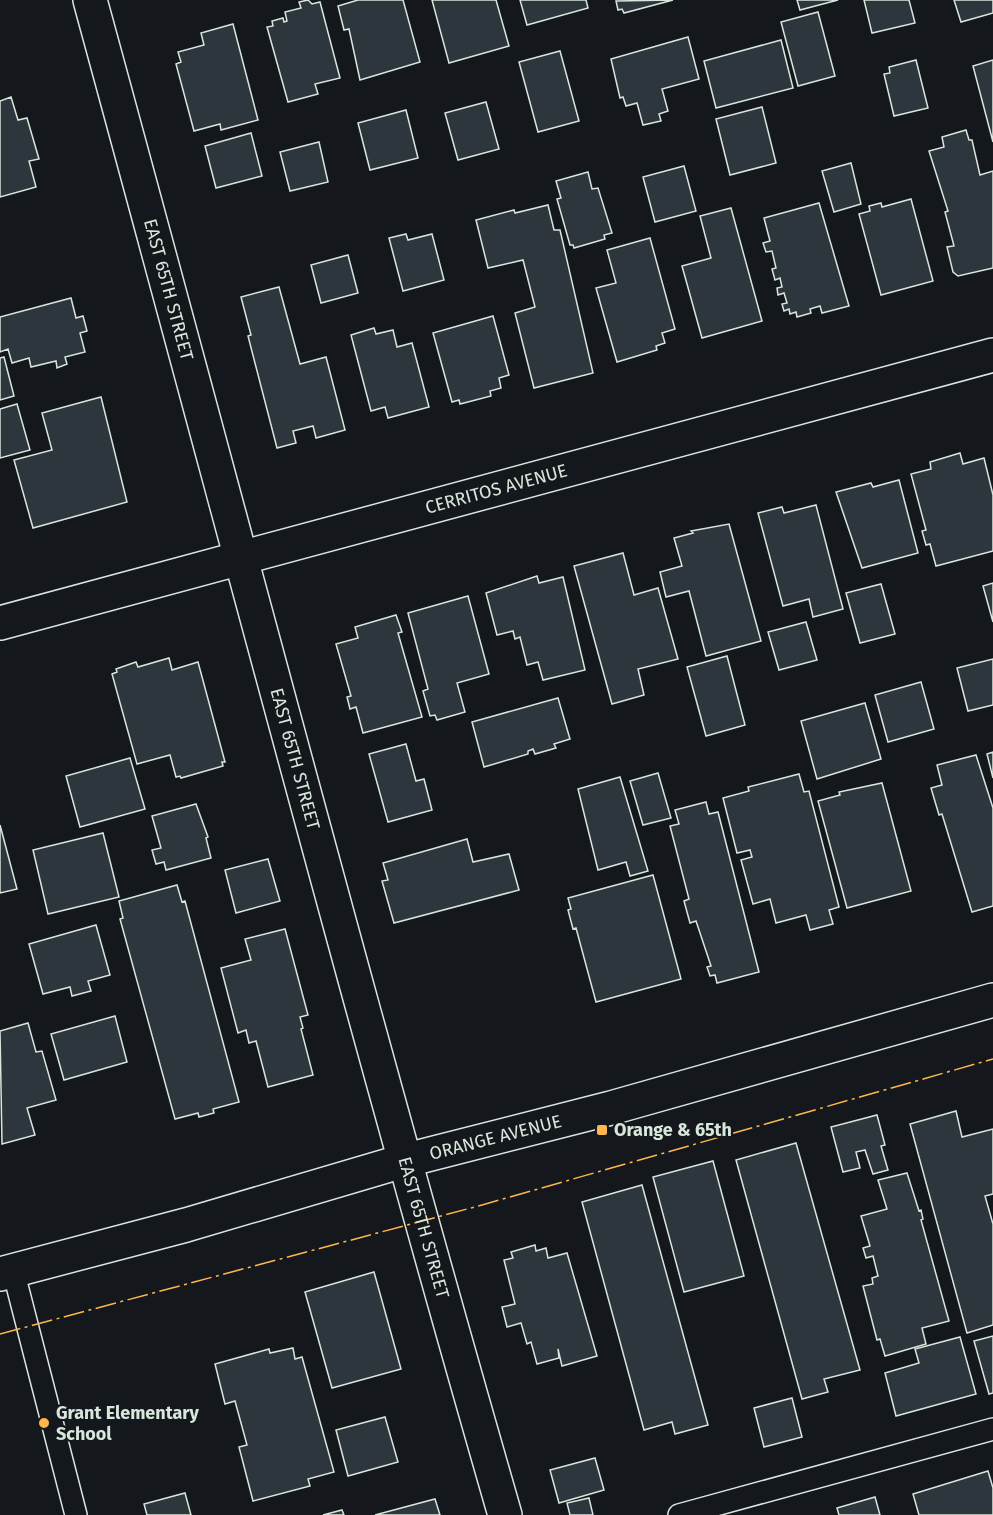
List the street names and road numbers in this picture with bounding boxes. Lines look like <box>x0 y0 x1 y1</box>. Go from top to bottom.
street label: EAST 65TH STREET <box>139 216 198 363</box>
street label: CERRITOS AVENUE <box>423 459 570 519</box>
street label: EAST 65TH STREET <box>265 686 325 833</box>
street label: ORANGE AVENUE <box>427 1110 564 1165</box>
street label: EAST 65TH STREET <box>393 1154 454 1301</box>

